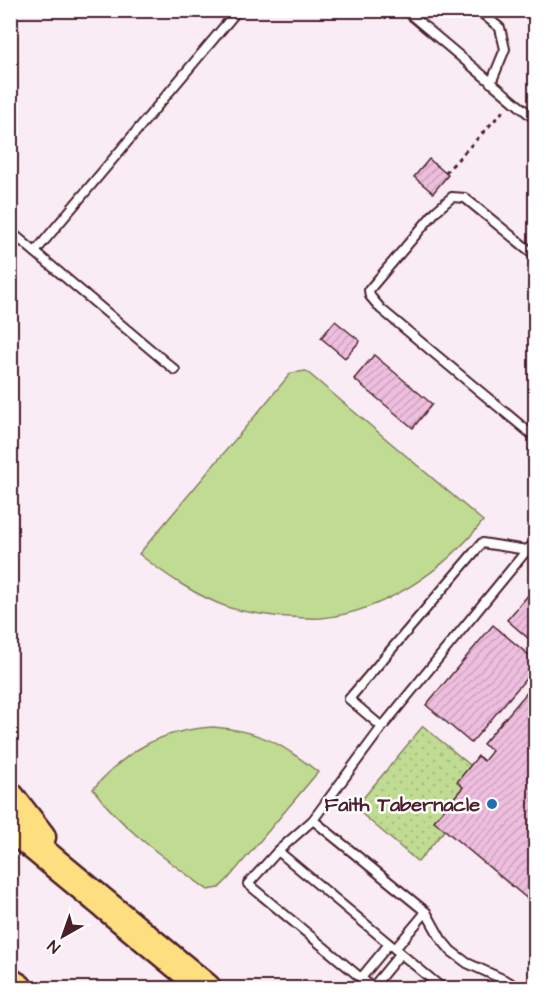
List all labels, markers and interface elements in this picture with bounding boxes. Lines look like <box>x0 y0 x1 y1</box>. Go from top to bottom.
place label: Faith Tabernacle <box>324 791 480 819</box>
marker: Faith Tabernacle <box>485 797 499 811</box>
north arrow <box>33 906 93 966</box>
text: N <box>43 935 65 958</box>

